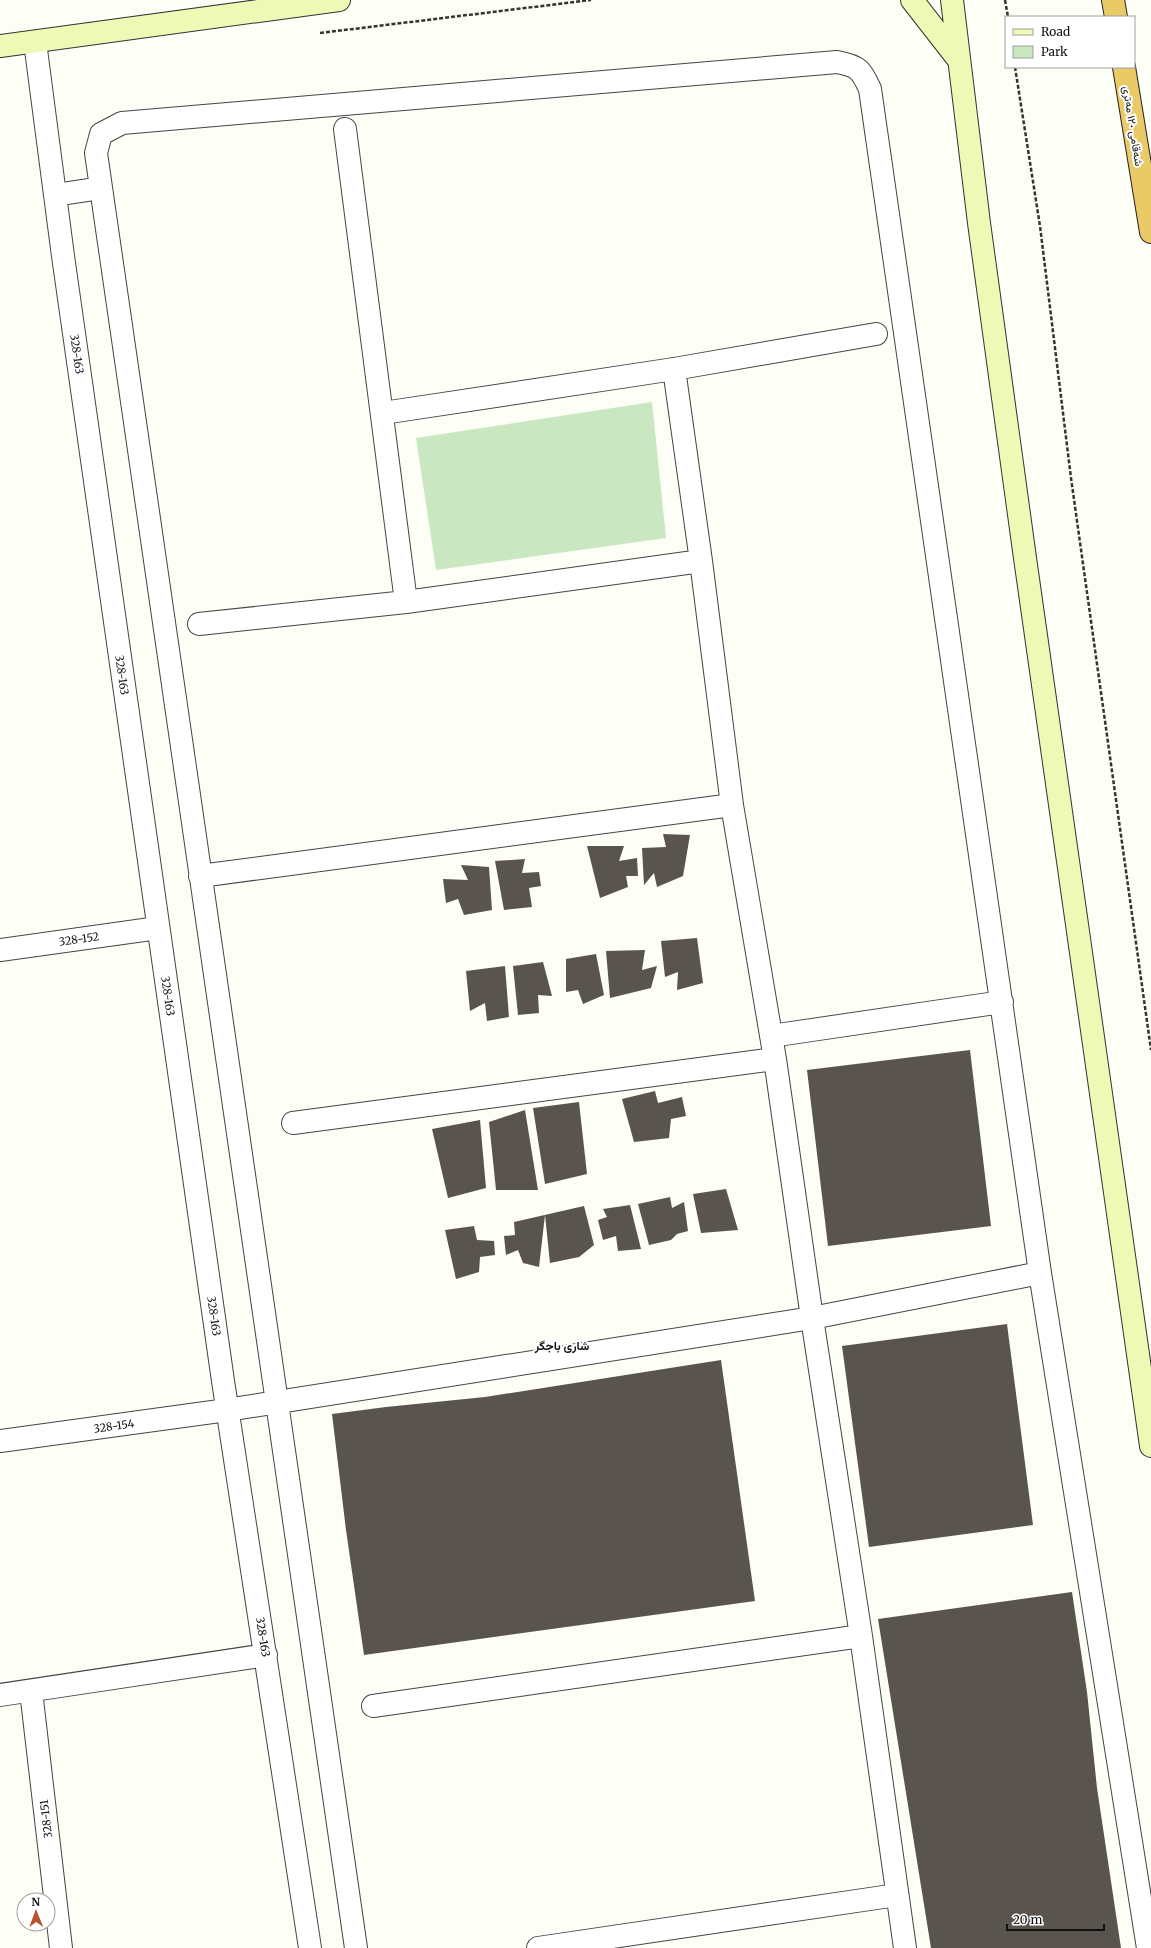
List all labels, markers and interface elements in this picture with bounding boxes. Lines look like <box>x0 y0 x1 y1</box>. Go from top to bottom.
legend <box>1005 16 1135 68</box>
text: Road <box>1041 24 1070 39</box>
text: Park <box>1041 44 1068 59</box>
street label: شەقامی ١٢٠ مەتری <box>1120 85 1146 167</box>
street label: 328-163 <box>67 333 87 375</box>
street label: 328-163 <box>112 654 132 696</box>
street label: 328-152 <box>58 929 100 949</box>
street label: 328-163 <box>158 975 178 1017</box>
street label: 328-163 <box>204 1295 224 1337</box>
district label: شاری باجگر <box>534 1338 590 1354</box>
street label: 328-154 <box>93 1416 135 1436</box>
street label: 328-163 <box>253 1616 273 1658</box>
street label: 328-151 <box>37 1799 55 1839</box>
north arrow <box>16 1892 56 1932</box>
text: N <box>31 1895 41 1909</box>
scale bar <box>1007 1906 1104 1932</box>
text: 20 m <box>1013 1912 1042 1927</box>

